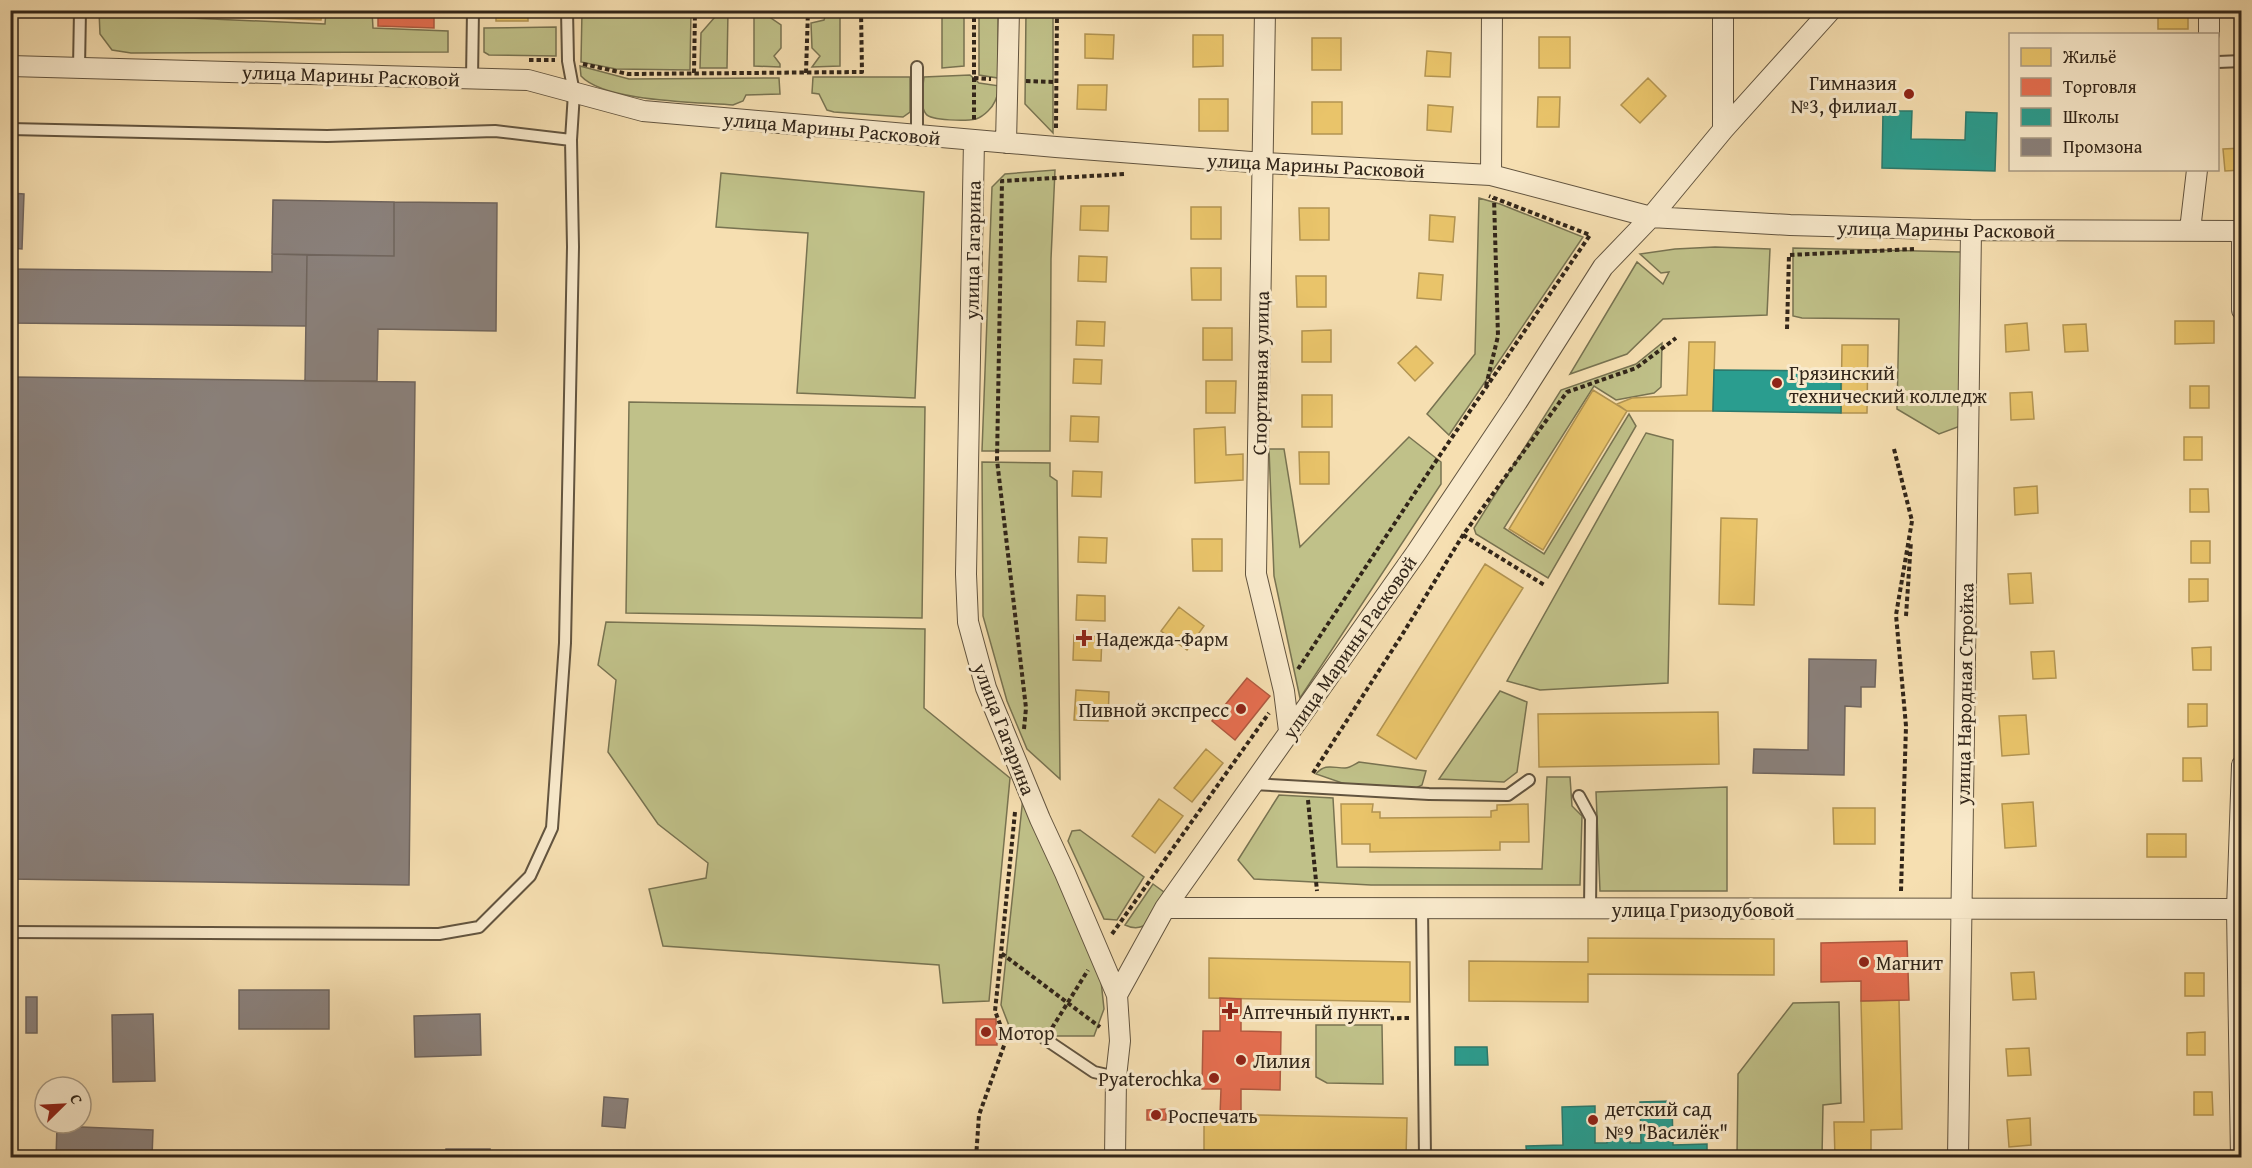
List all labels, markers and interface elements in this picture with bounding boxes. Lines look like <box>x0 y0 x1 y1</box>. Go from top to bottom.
legend <box>2009 33 2219 171</box>
text: Жильё <box>2062 43 2117 70</box>
street label: улица Марины Расковой <box>241 57 461 93</box>
place label: Гимназия №3, филиал <box>1790 68 1897 120</box>
text: Торговля <box>2063 73 2137 100</box>
marker: Гимназия №3, филиал <box>1902 87 1916 101</box>
text: Школы <box>2063 103 2120 130</box>
street label: улица Марины Расковой <box>721 104 942 152</box>
text: Промзона <box>2063 133 2143 160</box>
street label: улица Марины Расковой <box>1205 145 1426 185</box>
street label: улица Гагарина <box>956 180 988 321</box>
street label: улица Марины Расковой <box>1836 213 2055 245</box>
street label: Спортивная улица <box>1244 290 1276 455</box>
place label: Грязинский технический колледж <box>1789 358 1987 410</box>
marker: Грязинский технический колледж <box>1770 376 1784 390</box>
street label: улица Марины Расковой <box>1274 549 1423 745</box>
street label: улица Народная Стройка <box>1948 582 1980 806</box>
place label: Надежда-Фарм <box>1096 624 1229 653</box>
marker: Надежда-Фарм <box>1077 631 1091 645</box>
street label: улица Гагарина <box>966 658 1044 800</box>
place label: Пивной экспресс <box>1078 695 1229 724</box>
marker: Пивной экспресс <box>1234 702 1248 716</box>
street label: улица Гризодубовой <box>1610 895 1795 924</box>
place label: Магнит <box>1876 948 1943 977</box>
marker: Магнит <box>1857 955 1871 969</box>
place label: Аптечный пункт <box>1242 997 1391 1026</box>
marker: Аптечный пункт <box>1223 1004 1237 1018</box>
place label: Мотор <box>998 1018 1055 1047</box>
marker: Мотор <box>979 1025 993 1039</box>
place label: Лилия <box>1253 1046 1311 1075</box>
marker: Лилия <box>1234 1053 1248 1067</box>
place label: Pyaterochka <box>1098 1064 1203 1093</box>
marker: Pyaterochka <box>1207 1071 1221 1085</box>
north arrow <box>33 1075 93 1135</box>
text: С <box>64 1090 90 1108</box>
place label: детский сад №9 "Василёк" <box>1605 1094 1728 1146</box>
place label: Роспечать <box>1168 1101 1258 1130</box>
marker: Роспечать <box>1149 1108 1163 1122</box>
marker: детский сад №9 "Василёк" <box>1586 1113 1600 1127</box>

